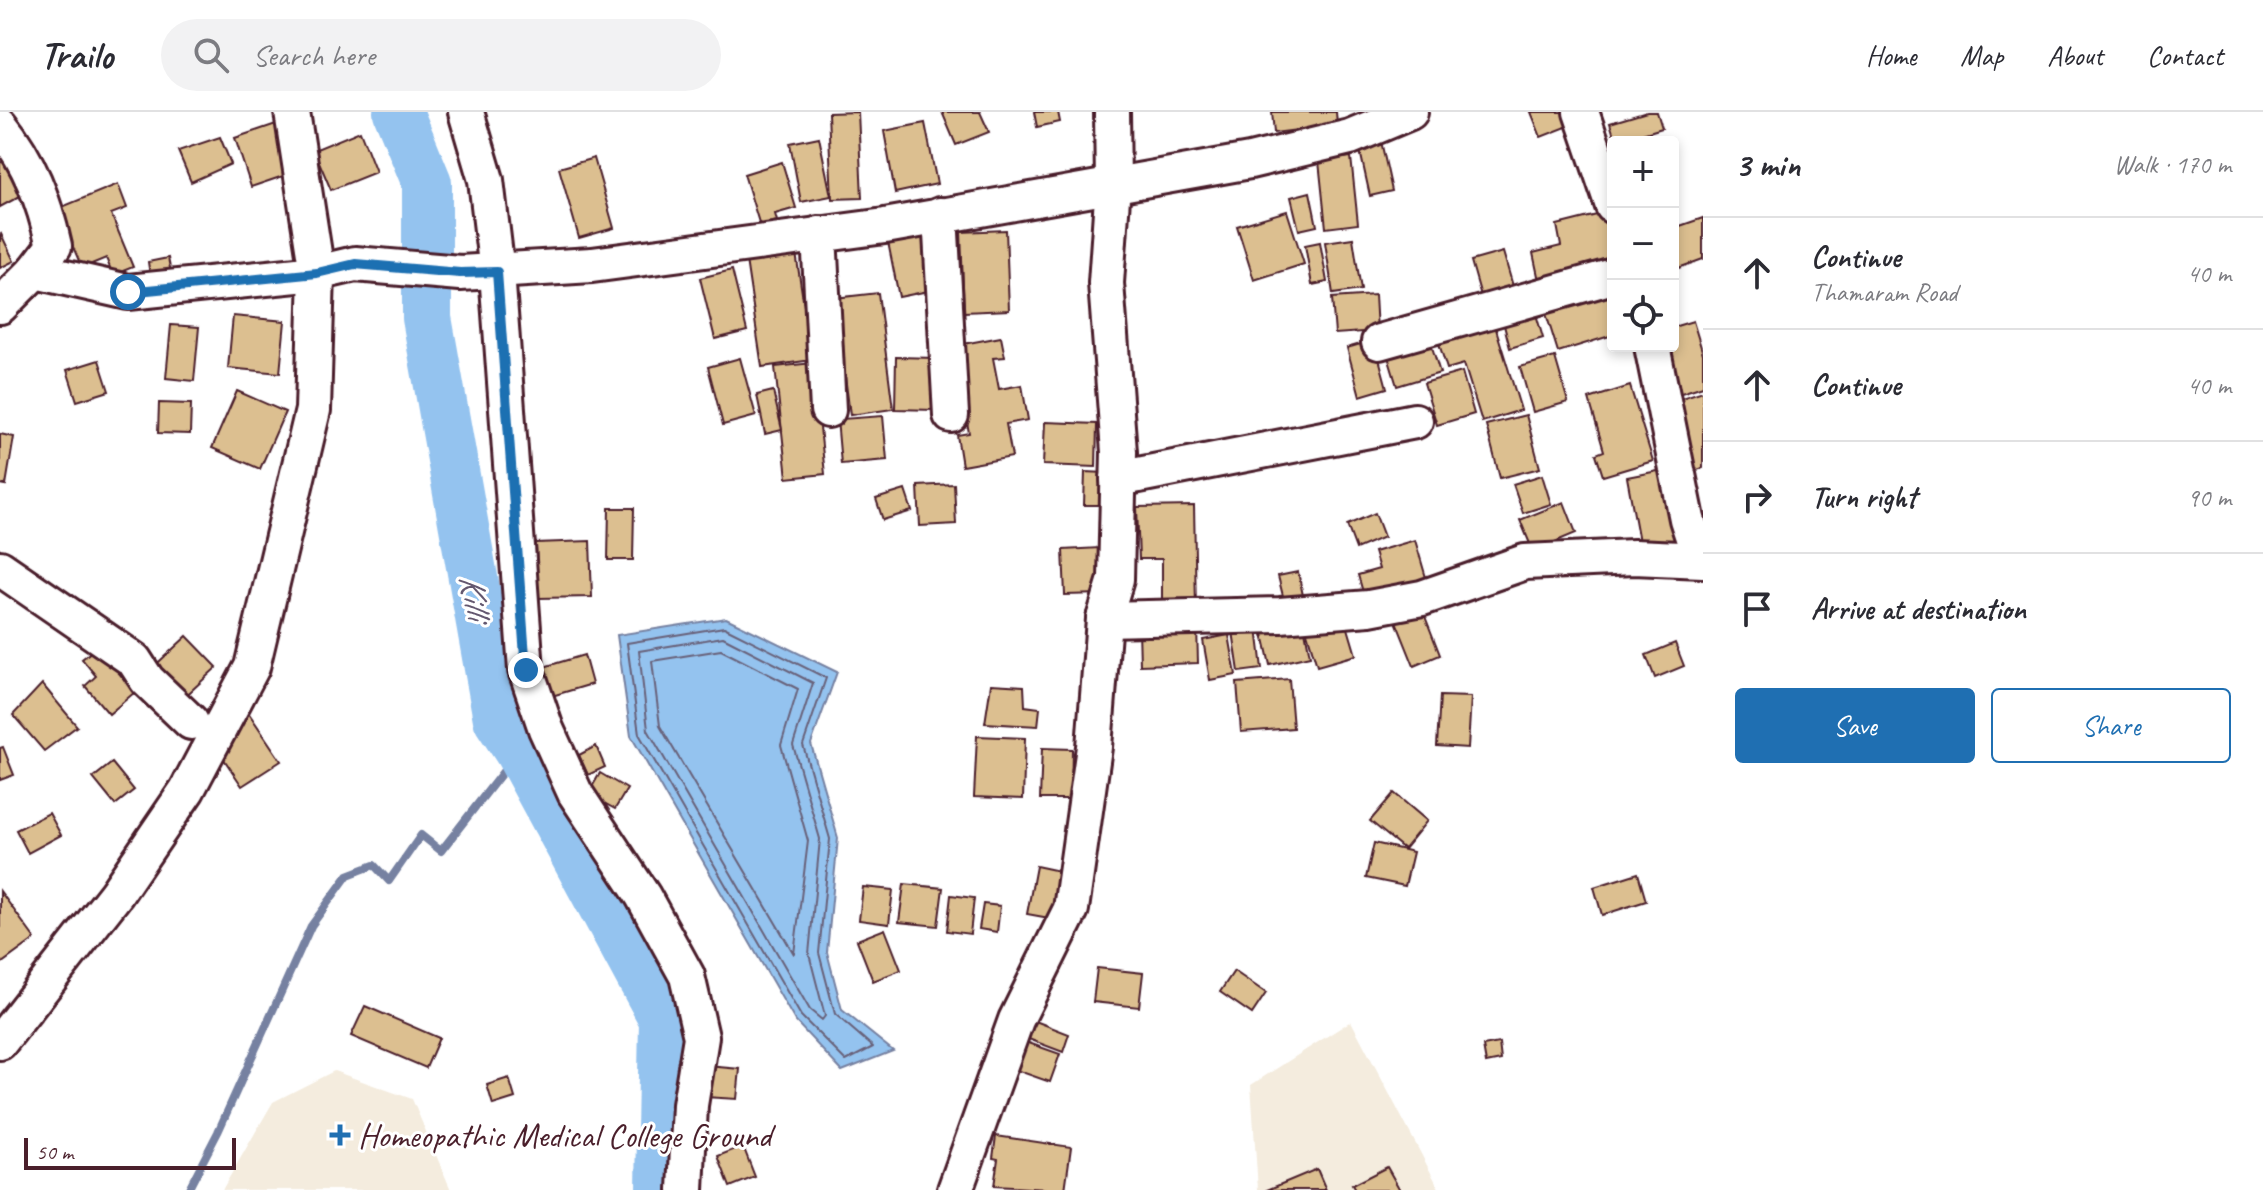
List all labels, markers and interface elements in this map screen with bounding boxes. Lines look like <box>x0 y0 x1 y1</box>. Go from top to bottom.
search box <box>161 19 721 91</box>
text: Trailo <box>40 32 113 79</box>
icon: search <box>189 33 233 77</box>
text: Search here <box>253 36 375 74</box>
text: Home <box>1866 38 1916 73</box>
text: Map <box>1960 38 2003 73</box>
text: About <box>2047 38 2103 73</box>
text: Contact <box>2147 38 2223 73</box>
map controls <box>1607 136 1679 352</box>
button: + <box>1607 136 1679 208</box>
text: 3 min <box>1735 143 1800 186</box>
text: Walk · 170 m <box>2114 148 2231 181</box>
button: − <box>1607 208 1679 280</box>
text: Continue <box>1811 238 1901 276</box>
icon: ahead <box>1735 251 1779 295</box>
text: 40 m <box>2187 257 2231 290</box>
route start <box>110 274 146 310</box>
text: Thamaram Road <box>1811 276 1958 309</box>
button: locate <box>1607 280 1679 352</box>
icon: ahead <box>1735 363 1779 407</box>
text: Continue <box>1811 366 1901 404</box>
text: 40 m <box>2187 369 2231 402</box>
icon: right <box>1735 475 1779 519</box>
text: Turn right <box>1811 478 1916 516</box>
text: 90 m <box>2187 481 2231 514</box>
water label: Killi <box>449 571 503 630</box>
icon: arrive <box>1735 587 1779 631</box>
text: Arrive at destination <box>1811 590 2026 628</box>
route end <box>508 652 544 688</box>
button: Save <box>1735 688 1975 763</box>
button: Share <box>1991 688 2231 763</box>
place label: Homeopathic Medical College Ground <box>358 1114 777 1157</box>
marker: Homeopathic Medical College Ground <box>329 1124 351 1146</box>
scale bar <box>24 1134 236 1170</box>
text: 50 m <box>36 1138 73 1166</box>

